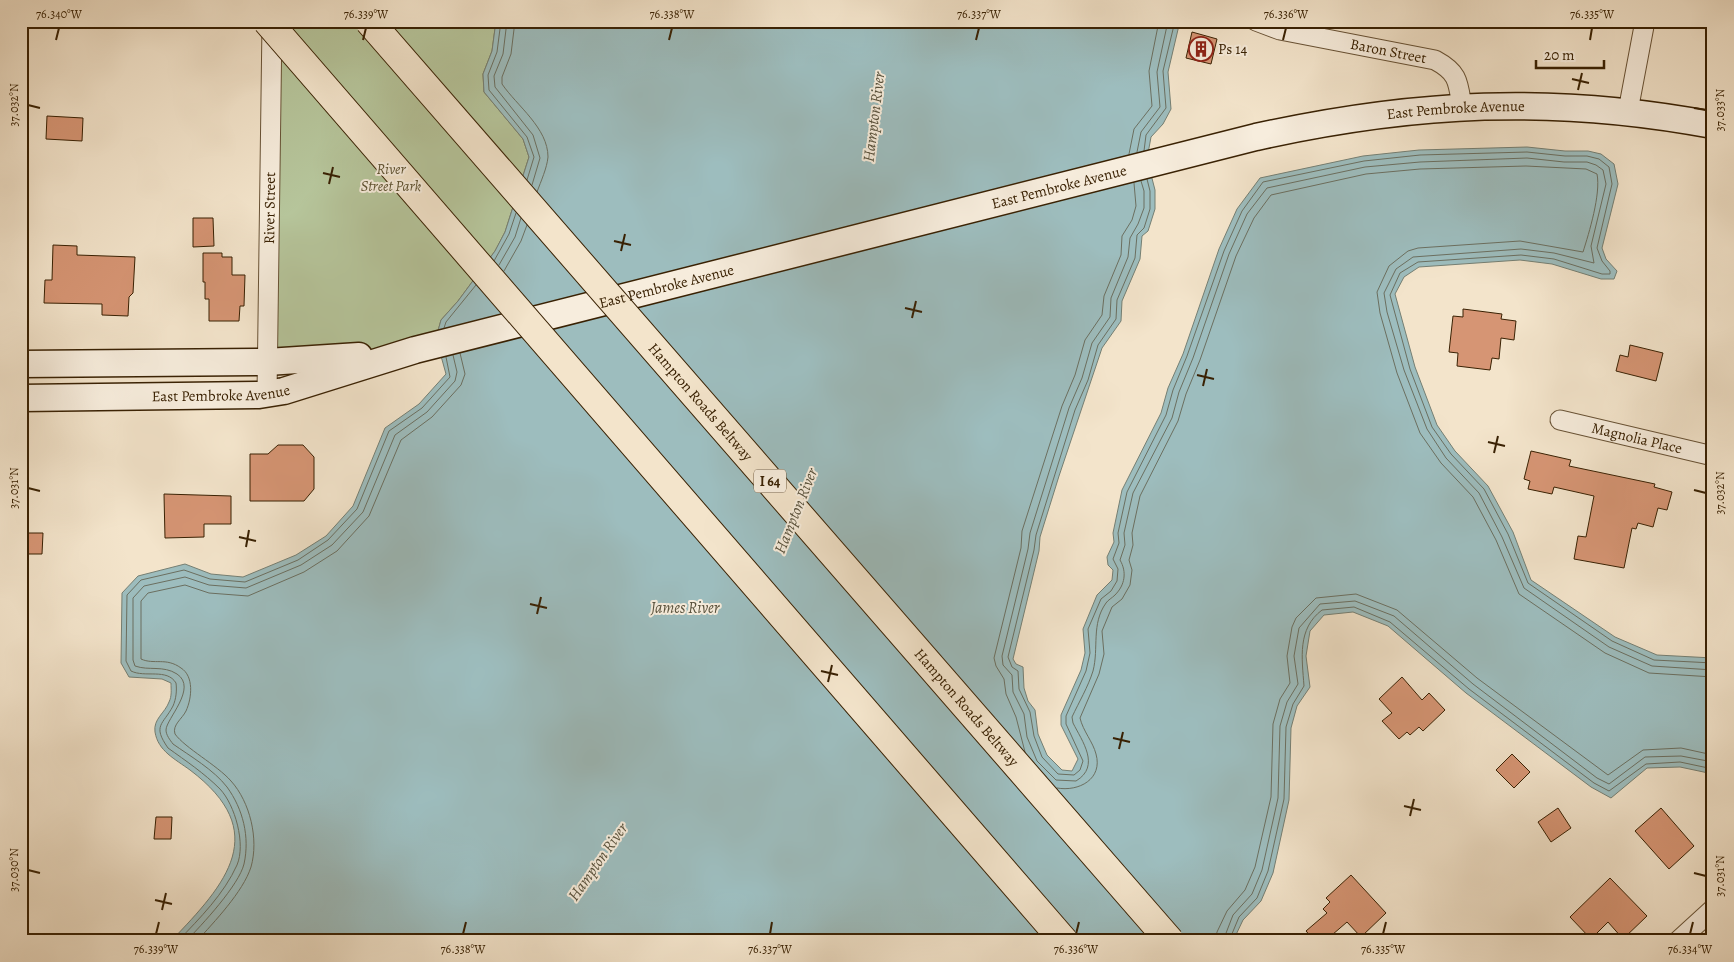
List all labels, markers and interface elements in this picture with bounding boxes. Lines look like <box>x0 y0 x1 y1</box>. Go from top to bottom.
text: 76.340°W <box>36 6 83 22</box>
text: 76.339°W <box>344 6 389 22</box>
text: 76.338°W <box>650 6 695 22</box>
text: 76.337°W <box>957 6 1002 22</box>
text: 76.336°W <box>1264 6 1309 22</box>
text: 76.335°W <box>1570 6 1615 22</box>
street label: Baron Street <box>1349 34 1428 68</box>
building icon: Ps 14 <box>1188 36 1214 62</box>
scale bar <box>1536 38 1604 70</box>
place label: Ps 14 <box>1218 39 1247 59</box>
text: 20 m <box>1544 45 1575 65</box>
water label: Hampton River <box>858 70 890 163</box>
text: 37.032°N <box>6 83 22 127</box>
text: 37.033°N <box>1712 88 1728 131</box>
street label: East Pembroke Avenue <box>1385 96 1525 124</box>
park label: River Street Park <box>361 159 422 196</box>
street label: East Pembroke Avenue <box>989 160 1129 214</box>
street label: River Street <box>259 172 280 244</box>
street label: East Pembroke Avenue <box>597 260 736 313</box>
street label: Hampton Roads Beltway <box>644 339 758 465</box>
street label: East Pembroke Avenue <box>152 380 293 406</box>
street label: Magnolia Place <box>1590 418 1684 458</box>
water label: Hampton River <box>769 464 823 557</box>
text: 37.031°N <box>6 467 22 509</box>
road number: I 64 <box>754 470 786 492</box>
text: 37.032°N <box>1712 471 1728 515</box>
water label: James River <box>650 597 720 619</box>
street label: Hampton Roads Beltway <box>910 644 1024 771</box>
water label: Hampton River <box>563 818 633 905</box>
text: 37.030°N <box>6 848 22 892</box>
text: 37.031°N <box>1712 855 1728 897</box>
text: 76.339°W <box>134 941 179 957</box>
text: 76.338°W <box>441 941 486 957</box>
text: 76.337°W <box>748 941 793 957</box>
text: 76.336°W <box>1054 941 1099 957</box>
text: 76.335°W <box>1361 941 1406 957</box>
text: 76.334°W <box>1668 941 1713 957</box>

